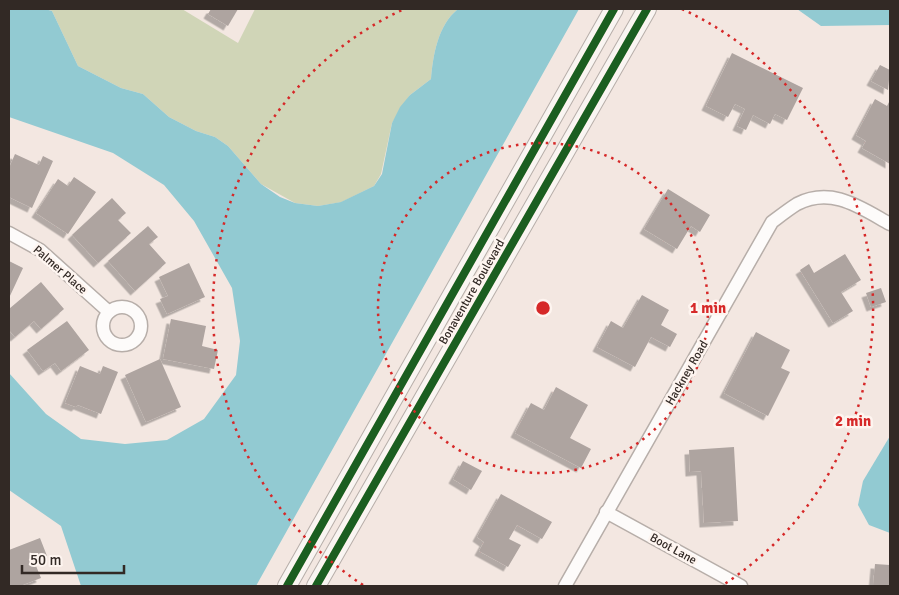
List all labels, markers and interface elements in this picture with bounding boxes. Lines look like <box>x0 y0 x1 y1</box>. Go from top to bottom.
street label: Bonaventure Boulevard <box>436 237 508 347</box>
street label: Palmer Place <box>30 242 90 298</box>
centre of rings <box>534 299 552 317</box>
text: 1 min <box>690 299 726 317</box>
street label: Hackney Road <box>662 338 712 408</box>
text: 2 min <box>835 412 871 430</box>
street label: Boot Lane <box>647 530 699 568</box>
scale bar <box>22 542 125 574</box>
text: 50 m <box>30 551 61 569</box>

